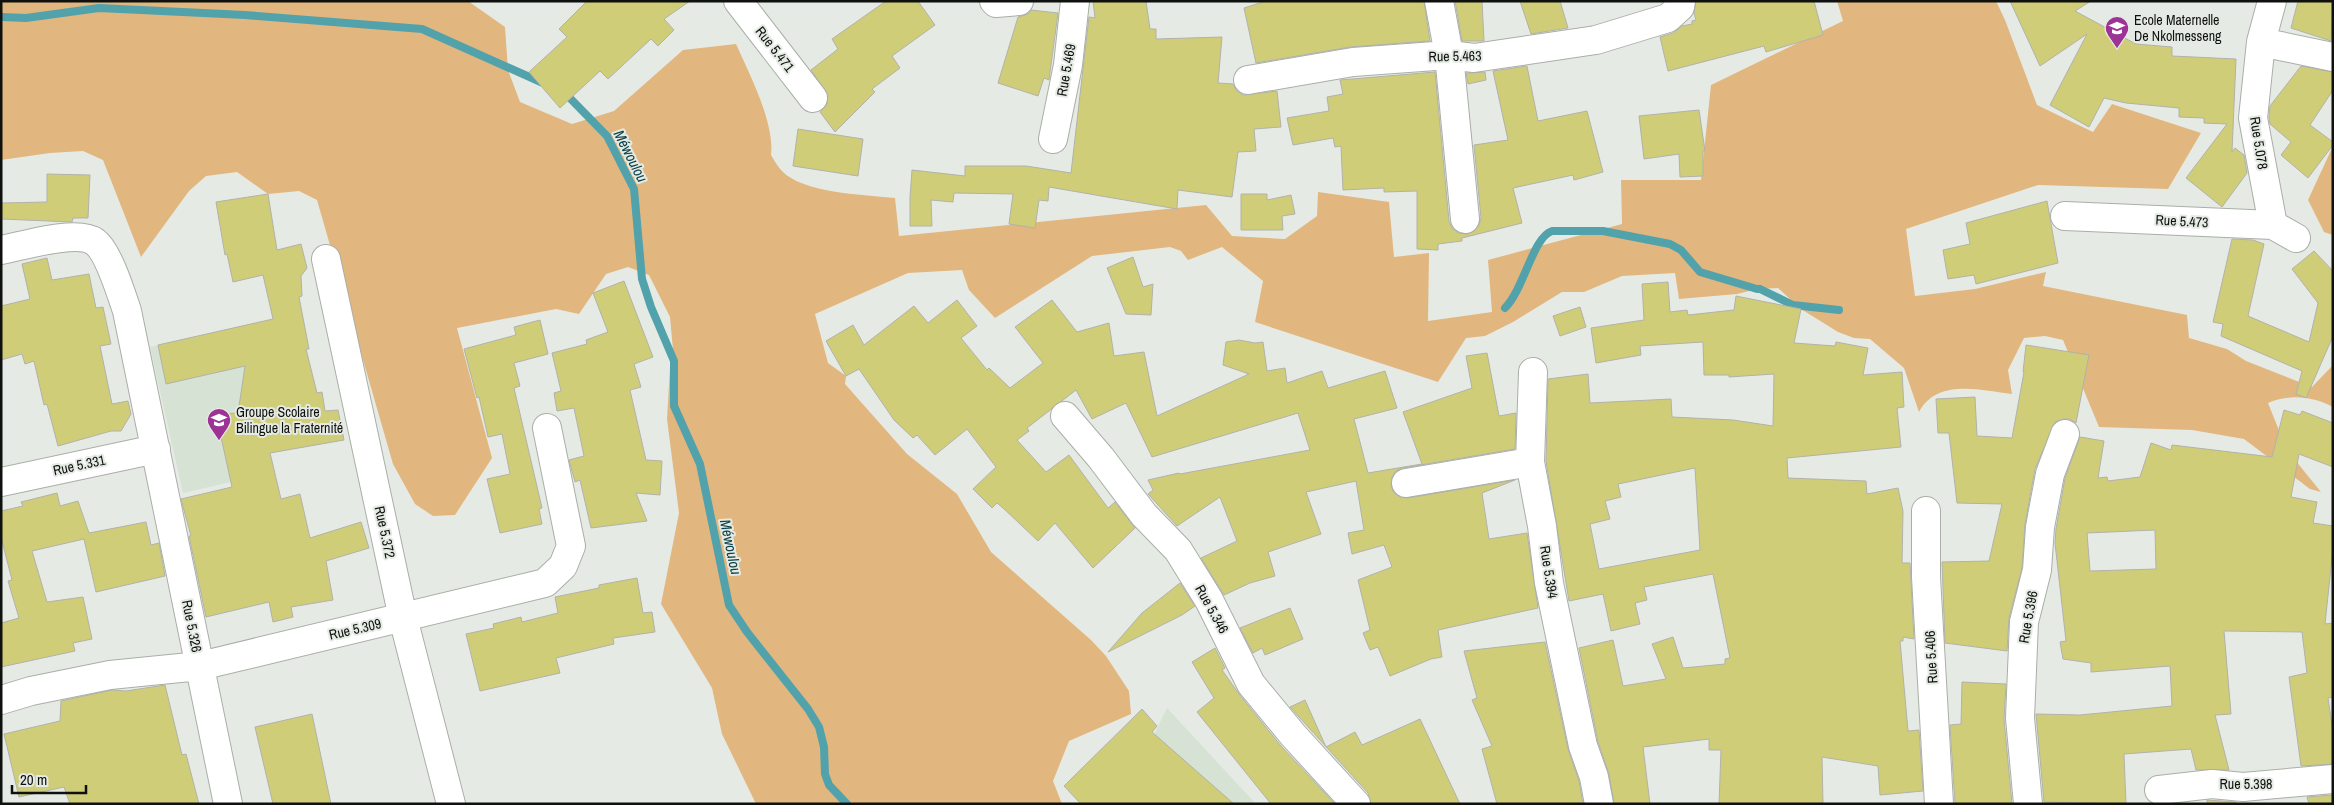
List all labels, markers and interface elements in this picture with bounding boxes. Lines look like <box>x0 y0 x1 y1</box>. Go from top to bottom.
place label: Ecole Maternelle De Nkolmesseng <box>2134 11 2222 45</box>
school or university icon: Ecole Maternelle De Nkolmesseng <box>2104 15 2130 49</box>
street label: Rue 5.471 <box>752 23 799 76</box>
street label: Rue 5.469 <box>1053 42 1079 98</box>
street label: Rue 5.463 <box>1428 47 1482 65</box>
street label: Rue 5.078 <box>2246 115 2272 171</box>
water label: Méwoulou <box>609 126 653 186</box>
street label: Rue 5.473 <box>2155 211 2209 231</box>
place label: Groupe Scolaire Bilingue la Fraternité <box>236 403 343 437</box>
school or university icon: Groupe Scolaire Bilingue la Fraternité <box>206 407 232 441</box>
street label: Rue 5.331 <box>51 451 107 479</box>
street label: Rue 5.372 <box>371 504 399 560</box>
water label: Méwoulou <box>715 517 747 577</box>
street label: Rue 5.394 <box>1536 544 1562 600</box>
street label: Rue 5.346 <box>1191 581 1233 637</box>
street label: Rue 5.396 <box>2015 589 2041 645</box>
street label: Rue 5.326 <box>178 598 206 654</box>
street label: Rue 5.309 <box>327 614 383 644</box>
street label: Rue 5.406 <box>1921 630 1941 684</box>
scale bar <box>12 762 86 794</box>
text: 20 m <box>20 769 47 790</box>
street label: Rue 5.398 <box>2220 775 2272 793</box>

